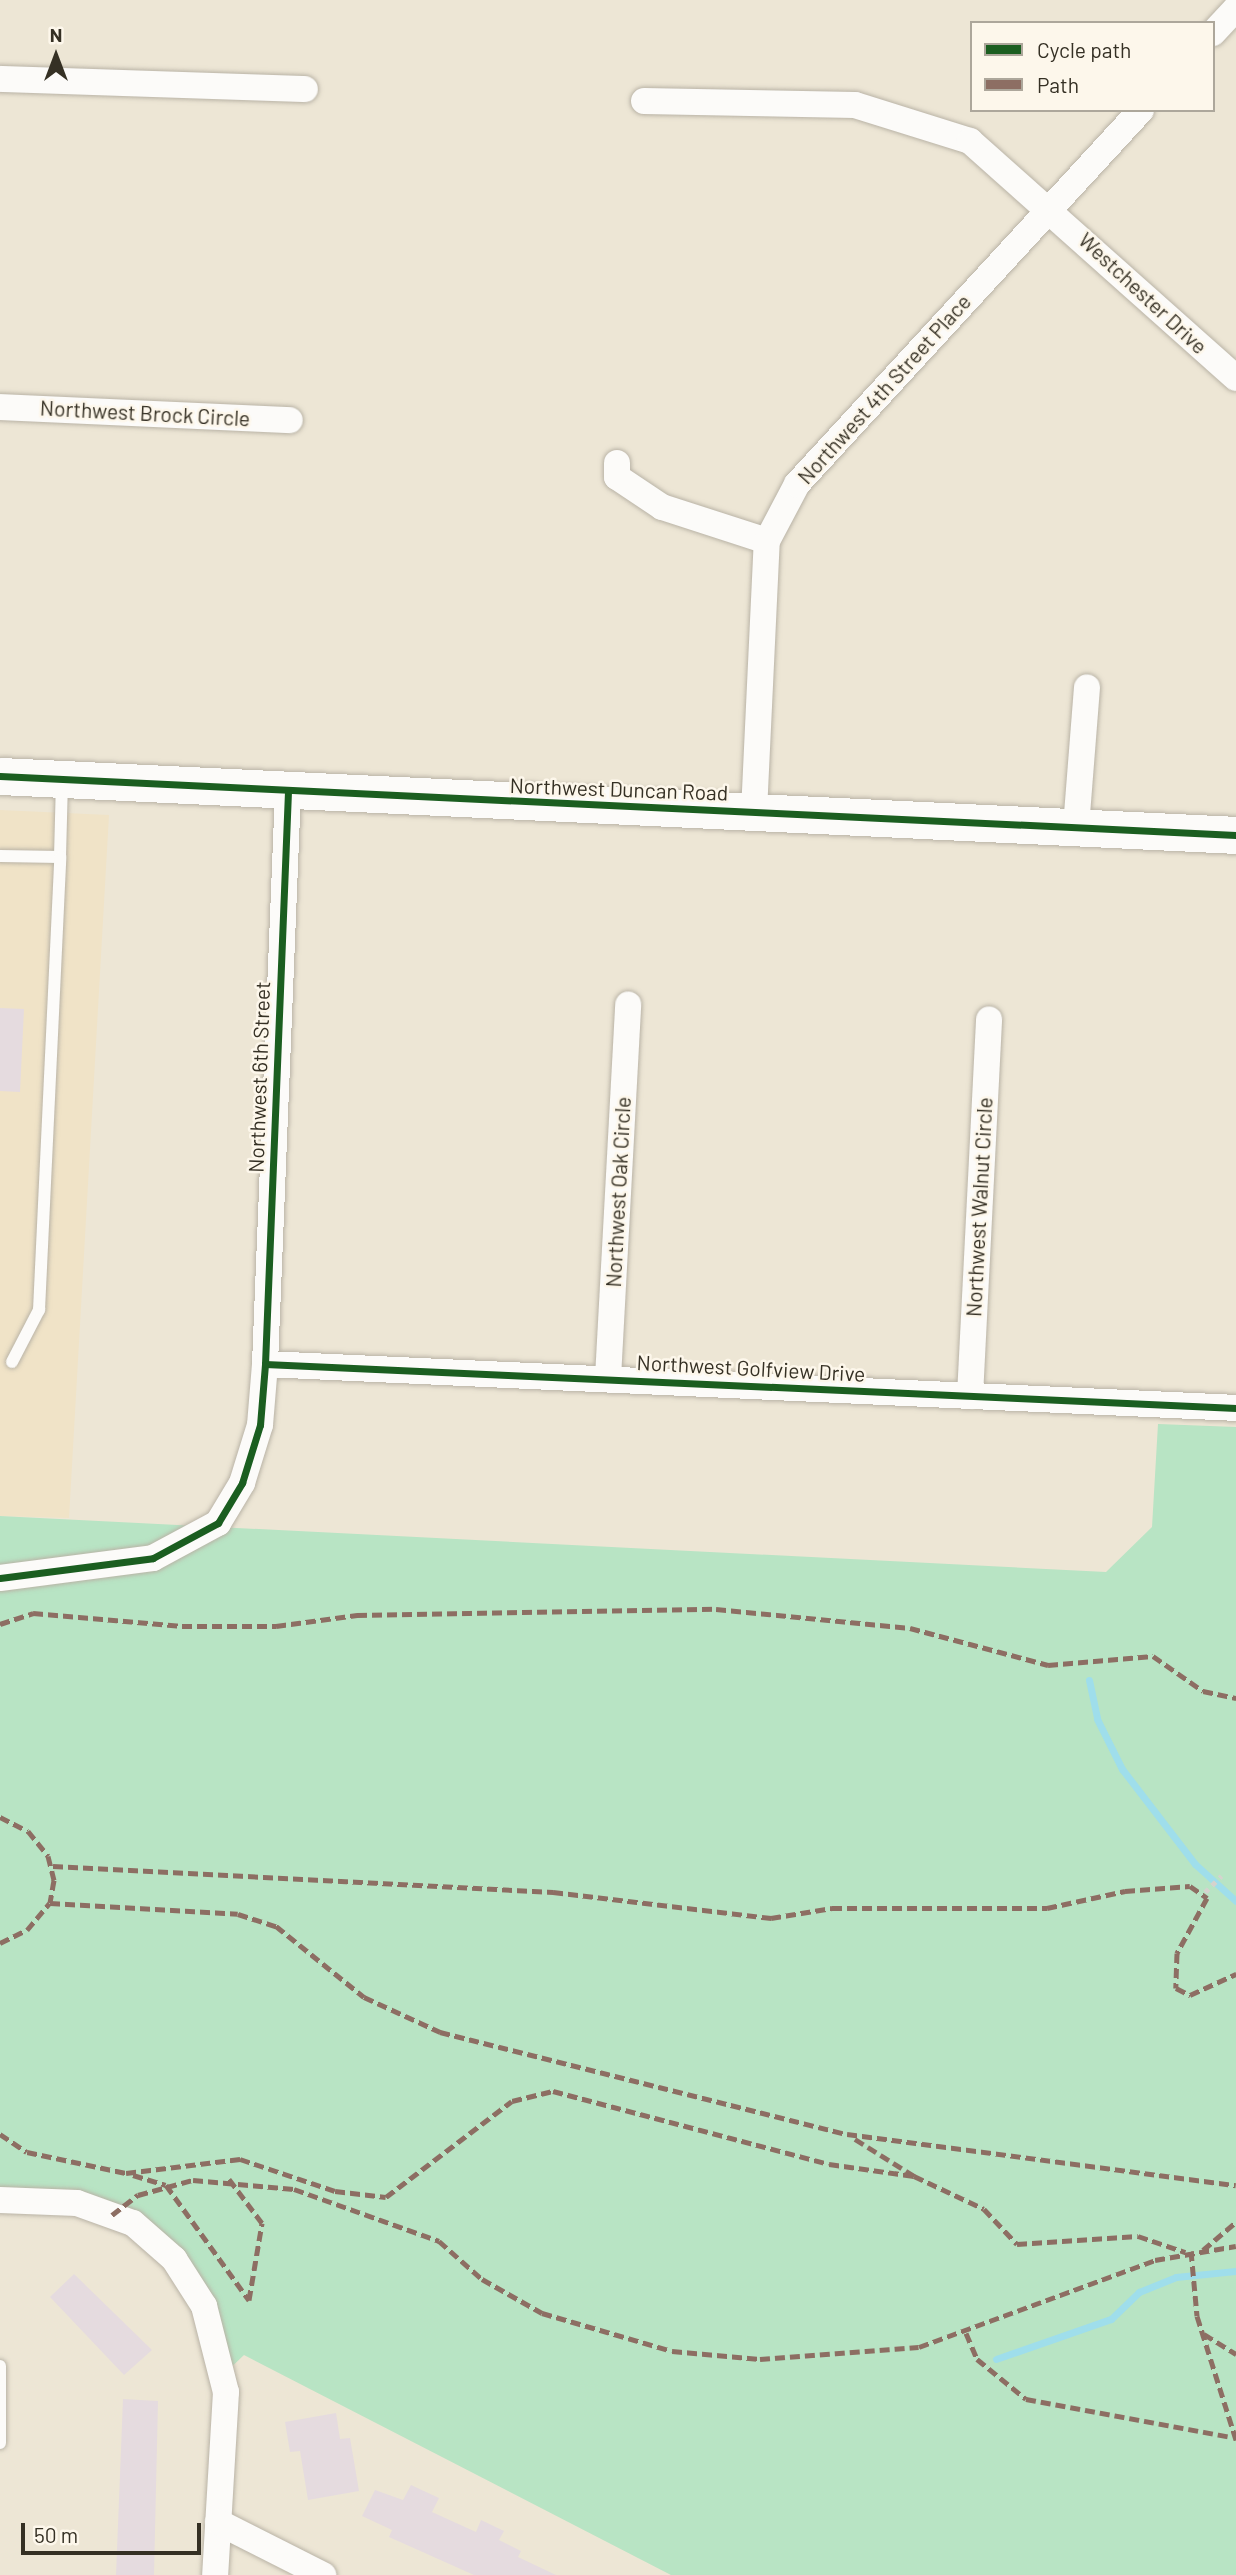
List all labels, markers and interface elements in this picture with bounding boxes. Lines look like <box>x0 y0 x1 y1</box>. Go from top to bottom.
north arrow <box>21 21 91 91</box>
legend <box>970 21 1215 112</box>
text: N <box>50 23 62 46</box>
text: Cycle path <box>1037 37 1131 62</box>
text: Path <box>1037 72 1079 97</box>
street label: Westchester Drive <box>1074 227 1212 359</box>
street label: Northwest 4th Street Place <box>792 289 976 489</box>
street label: Northwest Brock Circle <box>39 395 251 431</box>
street label: Northwest Duncan Road <box>509 773 729 805</box>
street label: Northwest 6th Street <box>243 981 275 1173</box>
street label: Northwest Oak Circle <box>600 1096 636 1288</box>
street label: Northwest Walnut Circle <box>961 1096 997 1318</box>
street label: Northwest Golfview Drive <box>636 1349 866 1387</box>
scale bar <box>24 2508 205 2552</box>
text: 50 m <box>34 2522 78 2547</box>

